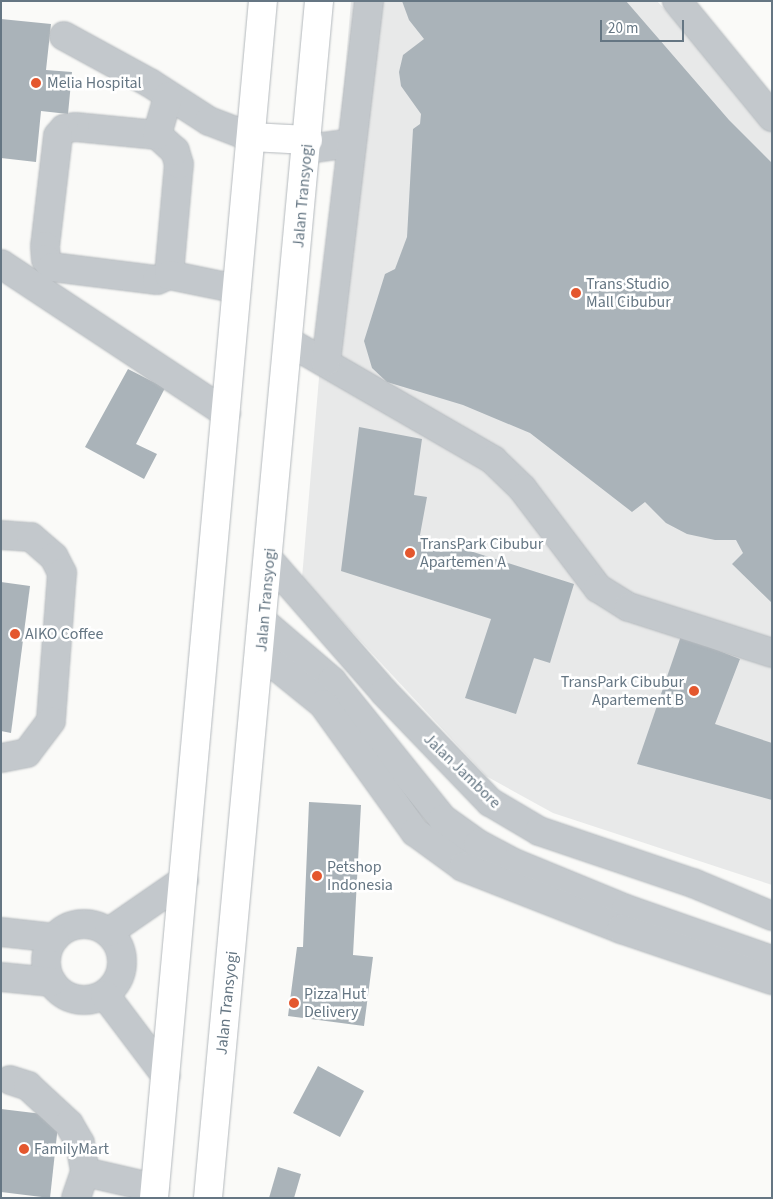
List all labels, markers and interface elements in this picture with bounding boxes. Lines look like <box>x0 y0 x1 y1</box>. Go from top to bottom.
scale bar <box>603 10 687 42</box>
text: 20 m <box>608 18 638 39</box>
place label: Melia Hospital <box>47 73 142 93</box>
marker: Melia Hospital <box>29 76 43 90</box>
street label: Jalan Transyogi <box>289 143 317 249</box>
place label: Trans Studio Mall Cibubur <box>586 274 671 312</box>
marker: Trans Studio Mall Cibubur <box>570 287 582 299</box>
place label: TransPark Cibubur Apartemen A <box>420 534 543 572</box>
street label: Jalan Transyogi <box>252 547 280 653</box>
marker: TransPark Cibubur Apartemen A <box>404 547 416 559</box>
place label: AIKO Coffee <box>25 624 103 644</box>
marker: AIKO Coffee <box>9 628 21 640</box>
place label: TransPark Cibubur Apartement B <box>561 672 684 710</box>
marker: TransPark Cibubur Apartement B <box>688 685 700 697</box>
street label: Jalan Jambore <box>419 729 505 813</box>
place label: Petshop Indonesia <box>327 857 393 895</box>
marker: Petshop Indonesia <box>311 870 323 882</box>
street label: Jalan Transyogi <box>212 950 242 1056</box>
place label: Pizza Hut Delivery <box>304 984 366 1022</box>
marker: Pizza Hut Delivery <box>288 997 300 1009</box>
place label: FamilyMart <box>34 1139 109 1159</box>
marker: FamilyMart <box>18 1143 30 1155</box>

